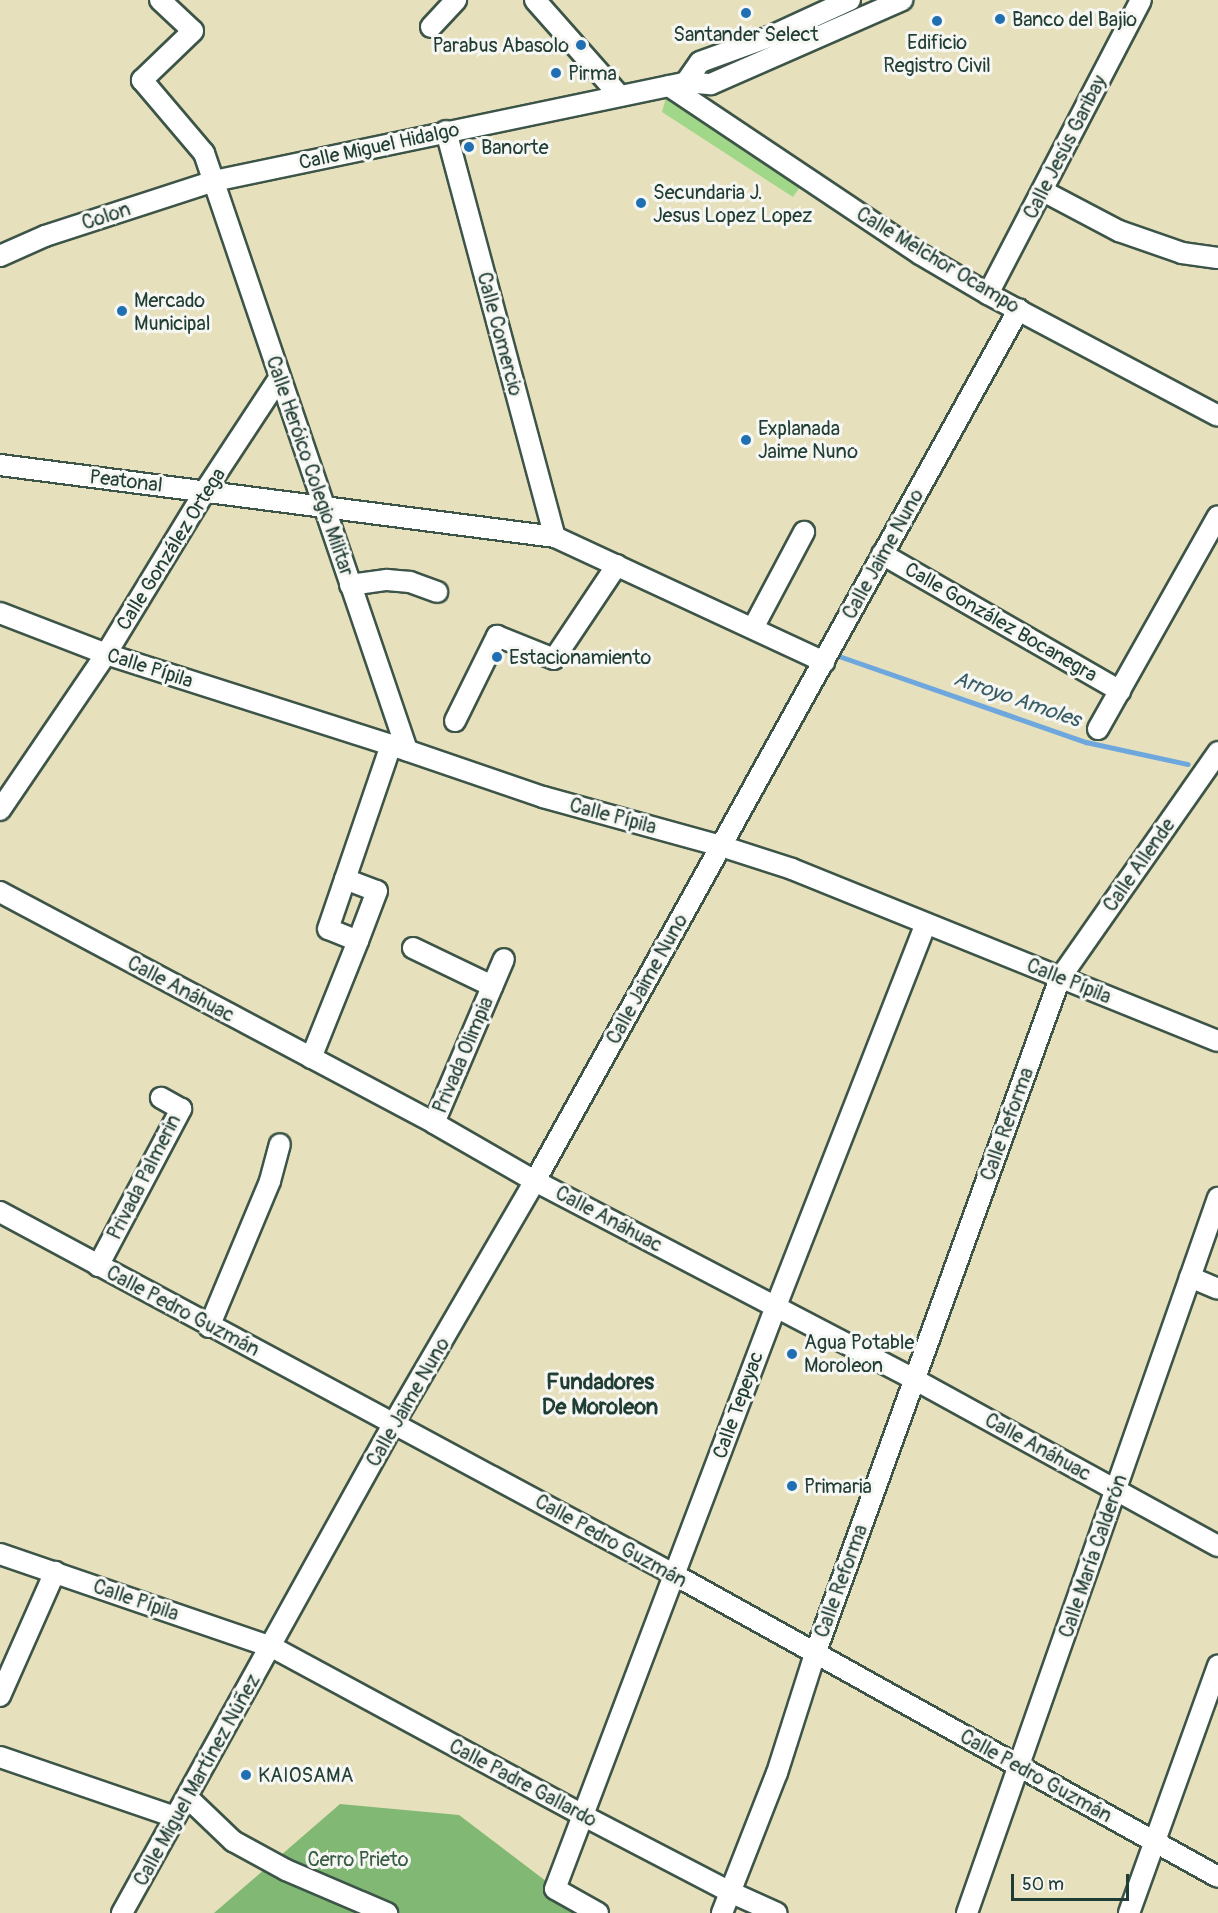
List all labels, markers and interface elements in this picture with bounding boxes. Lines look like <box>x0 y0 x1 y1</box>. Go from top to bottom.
marker: Santander Select <box>739 6 753 20</box>
place label: Banco del Bajio <box>1012 7 1137 31</box>
marker: Banco del Bajio <box>993 12 1007 26</box>
marker: Edificio Registro Civil <box>930 14 944 28</box>
place label: Santander Select <box>673 22 819 46</box>
place label: Edificio Registro Civil <box>883 30 991 77</box>
place label: Parabus Abasolo <box>433 33 569 57</box>
marker: Parabus Abasolo <box>574 38 588 52</box>
place label: Pirma <box>568 61 617 85</box>
marker: Pirma <box>549 66 563 80</box>
street label: Calle Jesús Garibay <box>1018 71 1112 223</box>
street label: Calle Miguel Hidalgo <box>297 117 461 175</box>
place label: Banorte <box>481 135 549 159</box>
marker: Banorte <box>462 140 476 154</box>
place label: Secundaria J. Jesus Lopez Lopez <box>653 180 813 227</box>
marker: Secundaria J. Jesus Lopez Lopez <box>634 196 648 210</box>
street label: Colon <box>79 197 133 235</box>
street label: Calle Melchor Ocampo <box>852 202 1024 318</box>
street label: Calle Comercio <box>472 270 528 398</box>
place label: Mercado Municipal <box>134 288 211 335</box>
marker: Mercado Municipal <box>115 304 129 318</box>
street label: Calle Heróico Colegio Militar <box>261 353 359 579</box>
place label: Explanada Jaime Nuno <box>758 416 858 463</box>
marker: Explanada Jaime Nuno <box>739 433 753 447</box>
street label: Calle González Ortega <box>111 463 231 635</box>
street label: Peatonal <box>88 465 164 497</box>
street label: Calle Jaime Nuno <box>837 485 929 623</box>
street label: Calle González Bocanegra <box>901 557 1101 687</box>
street label: Calle Pípila <box>104 643 196 693</box>
place label: Estacionamiento <box>509 645 651 669</box>
marker: Estacionamiento <box>490 650 504 664</box>
water label: Arroyo Amoles <box>950 667 1084 733</box>
street label: Calle Pípila <box>567 793 659 839</box>
street label: Calle Allende <box>1098 814 1180 916</box>
street label: Calle Jaime Nuno <box>601 910 693 1048</box>
street label: Calle Anáhuac <box>123 951 239 1027</box>
street label: Calle Pípila <box>1023 953 1115 1009</box>
street label: Privada Olimpia <box>428 993 498 1117</box>
street label: Calle Reforma <box>975 1064 1039 1184</box>
street label: Privada Palmerin <box>102 1110 186 1244</box>
street label: Calle Anáhuac <box>551 1181 667 1257</box>
street label: Calle Pedro Guzmán <box>102 1260 264 1362</box>
place label: Agua Potable Moroleon <box>804 1330 914 1377</box>
street label: Calle Jaime Nuno <box>361 1333 455 1471</box>
marker: Agua Potable Moroleon <box>785 1347 799 1361</box>
street label: Calle Tepeyac <box>707 1348 769 1462</box>
district label: Fundadores De Moroleon <box>542 1369 658 1420</box>
street label: Calle Anáhuac <box>981 1408 1095 1486</box>
street label: Calle María Calderón <box>1054 1471 1132 1641</box>
place label: Primaria <box>804 1474 872 1498</box>
marker: Primaria <box>785 1479 799 1493</box>
street label: Calle Pedro Guzmán <box>531 1489 691 1593</box>
street label: Calle Reforma <box>809 1521 873 1641</box>
street label: Calle Pípila <box>90 1574 182 1626</box>
street label: Calle Miguel Martínez Núñez <box>129 1670 265 1890</box>
street label: Calle Pedro Guzmán <box>956 1724 1116 1828</box>
street label: Calle Padre Gallardo <box>445 1734 601 1832</box>
place label: KAIOSAMA <box>258 1763 353 1787</box>
marker: KAIOSAMA <box>239 1768 253 1782</box>
park label: Cerro Prieto <box>307 1847 409 1871</box>
scale bar <box>1014 1862 1132 1900</box>
text: 50 m <box>1022 1873 1064 1896</box>

